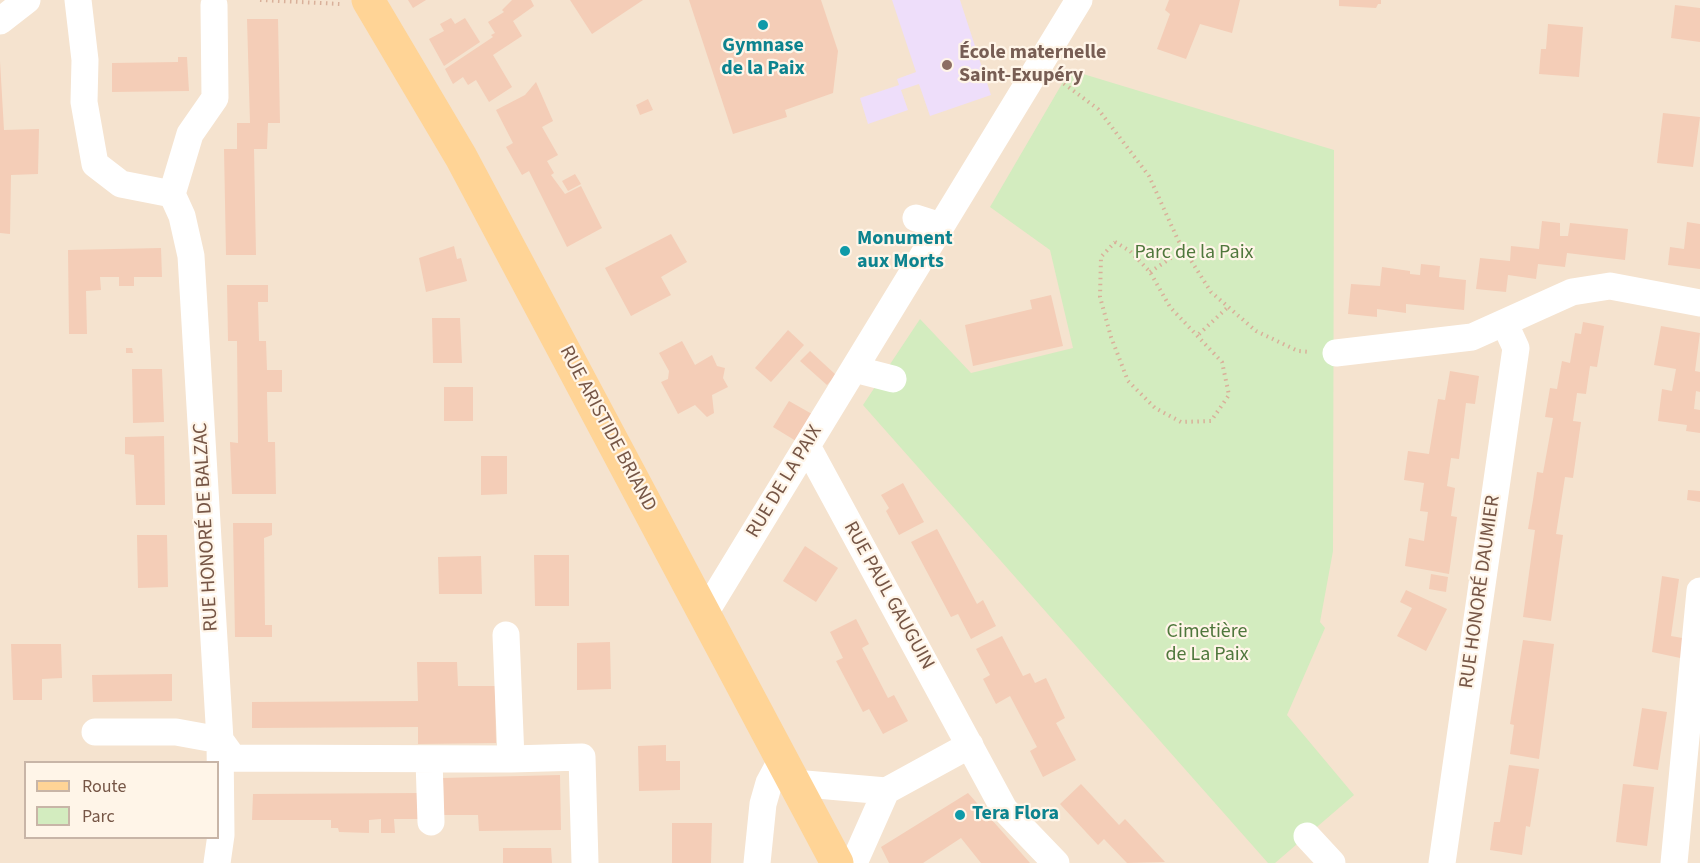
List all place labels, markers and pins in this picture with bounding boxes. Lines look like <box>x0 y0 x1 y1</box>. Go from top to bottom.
marker: Gymnase de la Paix <box>756 18 770 32</box>
place label: Gymnase de la Paix <box>721 35 805 82</box>
place label: École maternelle Saint-Exupéry <box>959 42 1106 89</box>
marker: École maternelle Saint-Exupéry <box>940 58 954 72</box>
place label: Monument aux Morts <box>857 228 953 275</box>
marker: Monument aux Morts <box>838 244 852 258</box>
place label: Tera Flora <box>972 803 1059 827</box>
marker: Tera Flora <box>953 808 967 822</box>

